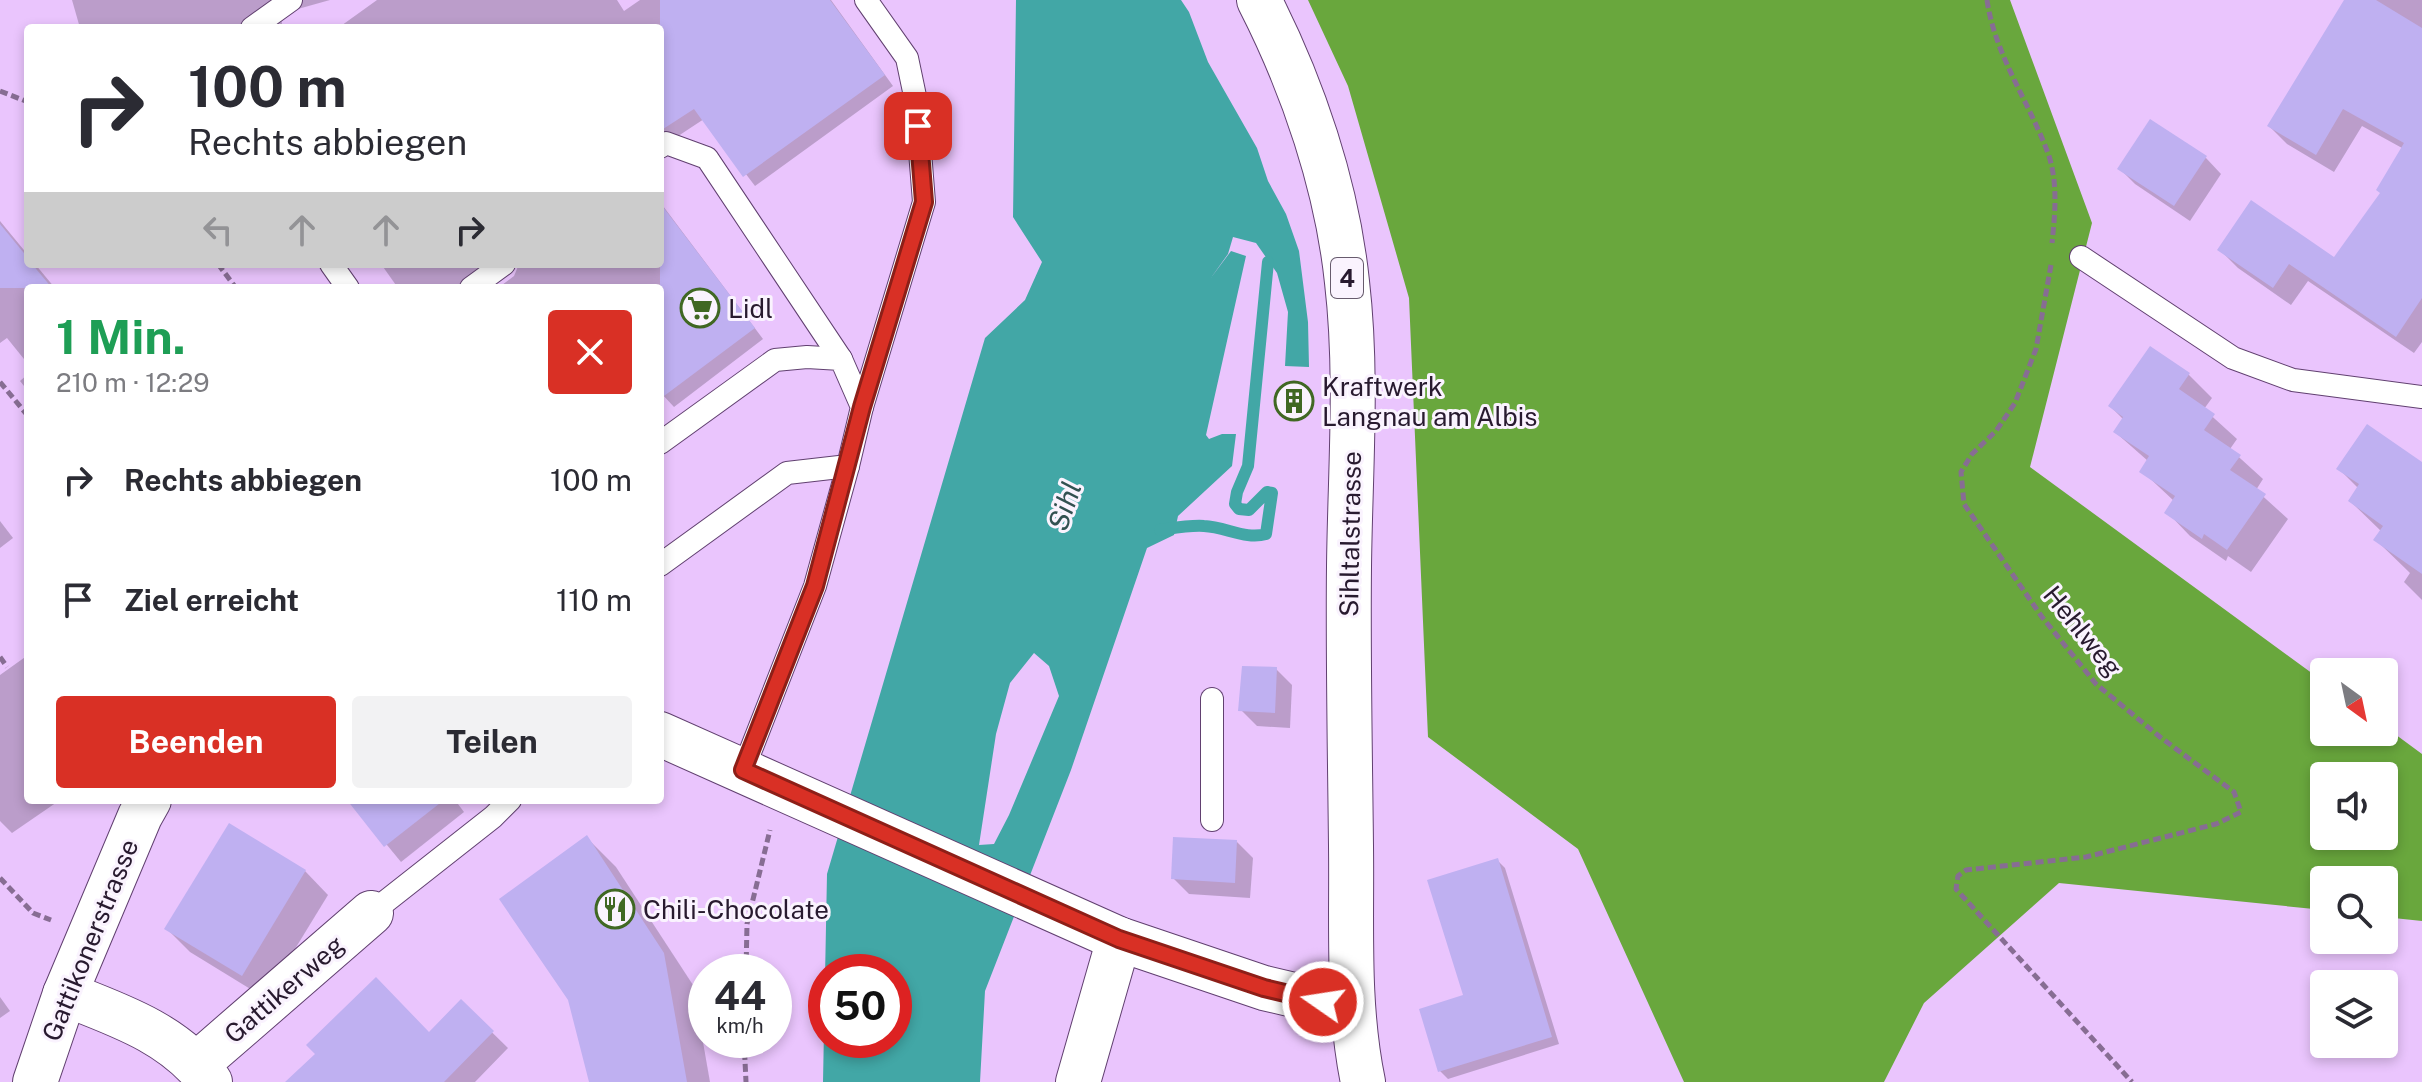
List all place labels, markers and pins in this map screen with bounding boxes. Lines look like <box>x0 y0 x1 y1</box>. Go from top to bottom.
pin <box>884 92 952 160</box>
supermarket icon: Lidl <box>679 287 721 329</box>
place label: Lidl <box>728 293 773 324</box>
place label: Kraftwerk Langnau am Albis <box>1322 371 1537 432</box>
building icon: Kraftwerk Langnau am Albis <box>1273 380 1315 422</box>
restaurant icon: Chili-Chocolate <box>594 888 636 930</box>
place label: Chili-Chocolate <box>643 894 829 925</box>

